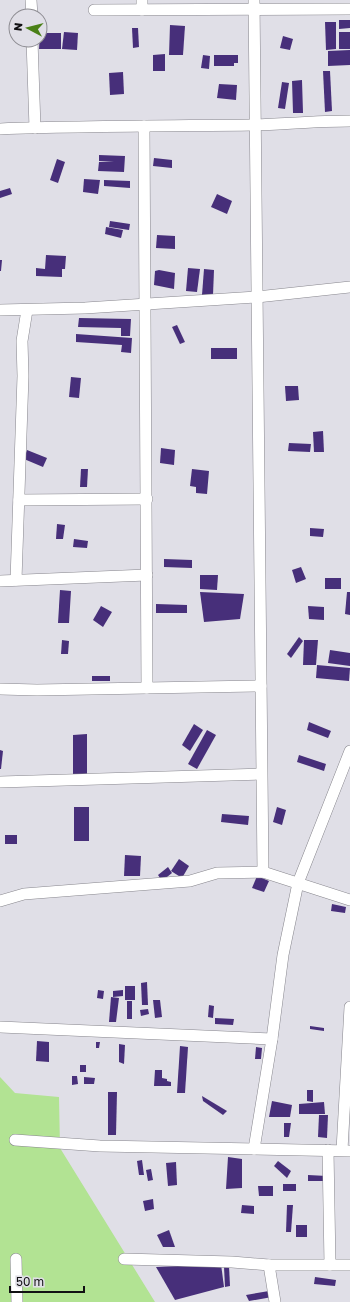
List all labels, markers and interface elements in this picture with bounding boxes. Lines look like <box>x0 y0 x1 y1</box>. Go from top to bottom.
north arrow <box>8 8 48 48</box>
text: N <box>11 22 25 32</box>
scale bar <box>10 1268 84 1294</box>
text: 50 m <box>16 1274 44 1289</box>

